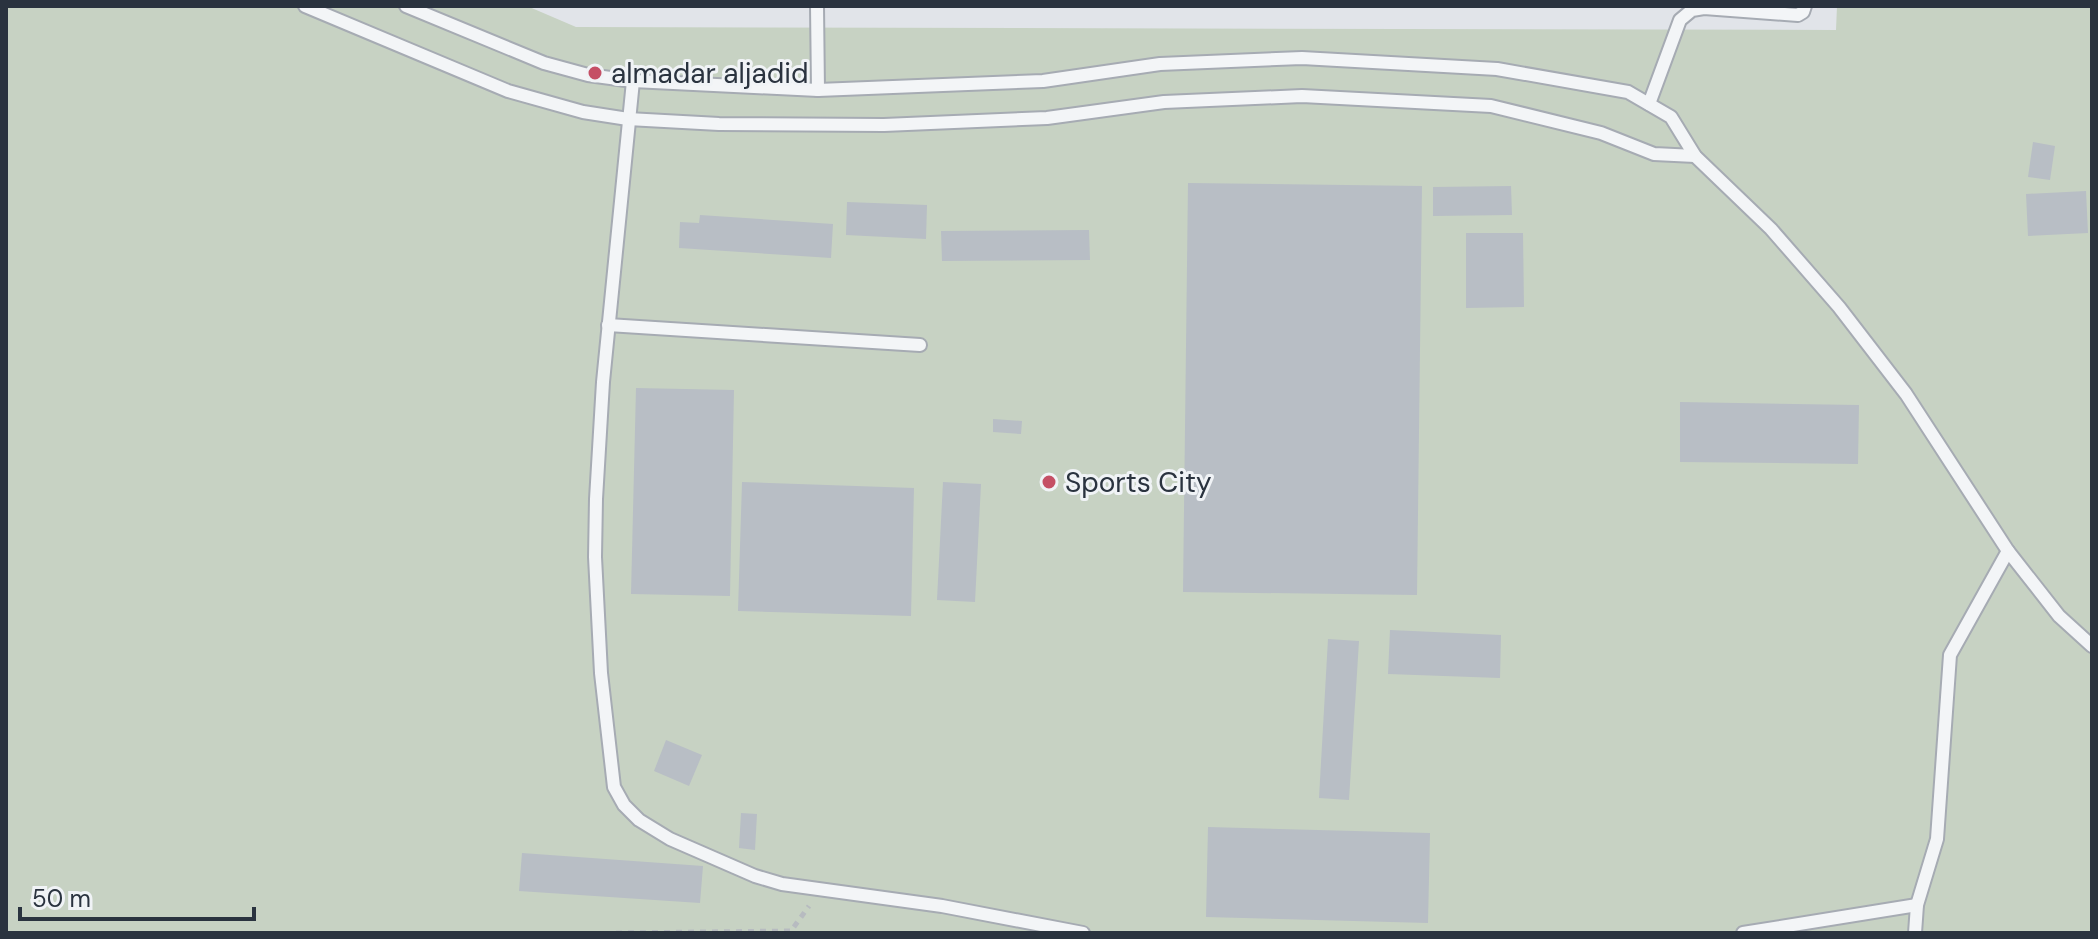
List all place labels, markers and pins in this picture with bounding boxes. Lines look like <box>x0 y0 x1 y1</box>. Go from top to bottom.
place label: almadar aljadid <box>611 55 809 92</box>
marker: almadar aljadid <box>586 64 604 82</box>
place label: Sports City <box>1065 464 1212 501</box>
marker: Sports City <box>1040 473 1058 491</box>

